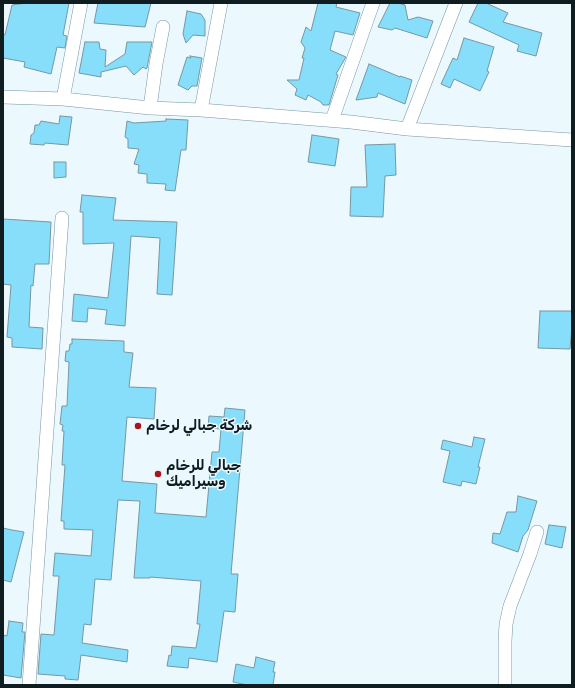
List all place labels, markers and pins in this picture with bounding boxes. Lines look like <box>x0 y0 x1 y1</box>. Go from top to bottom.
place label: شركة جبالي لرخام <box>146 418 252 434</box>
marker: شركة جبالي لرخام <box>133 421 143 431</box>
place label: جبالي للرخام وسيراميك <box>166 458 241 490</box>
marker: جبالي للرخام وسيراميك <box>153 469 163 479</box>

